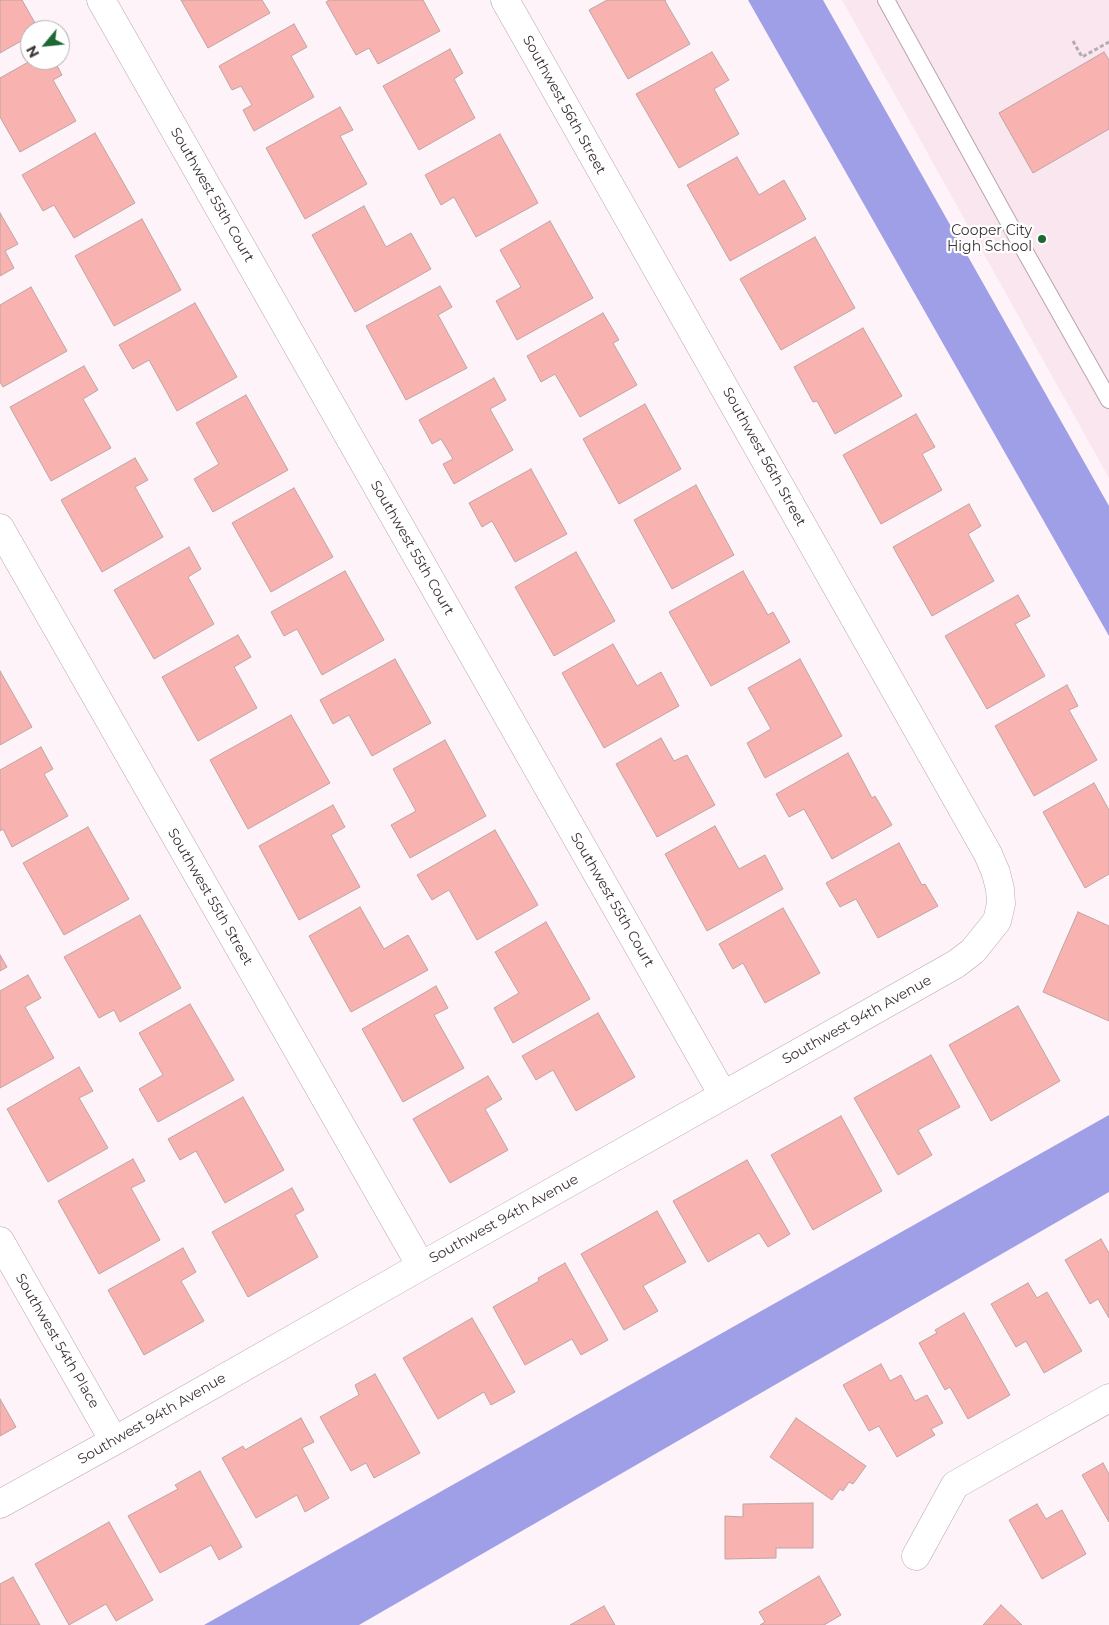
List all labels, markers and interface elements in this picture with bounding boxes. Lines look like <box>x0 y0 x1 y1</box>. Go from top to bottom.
north arrow <box>20 20 70 70</box>
street label: Southwest 56th Street <box>519 33 609 177</box>
text: N <box>22 42 43 61</box>
street label: Southwest 55th Court <box>167 125 257 265</box>
place label: Cooper City High School <box>947 223 1032 256</box>
marker: Cooper City High School <box>1036 233 1048 245</box>
street label: Southwest 56th Street <box>719 385 809 529</box>
street label: Southwest 55th Court <box>367 478 457 618</box>
street label: Southwest 55th Street <box>164 825 256 969</box>
street label: Southwest 55th Court <box>567 830 657 970</box>
street label: Southwest 94th Avenue <box>779 972 935 1068</box>
street label: Southwest 94th Avenue <box>426 1171 582 1267</box>
street label: Southwest 54th Place <box>12 1271 102 1411</box>
street label: Southwest 94th Avenue <box>75 1370 229 1468</box>

